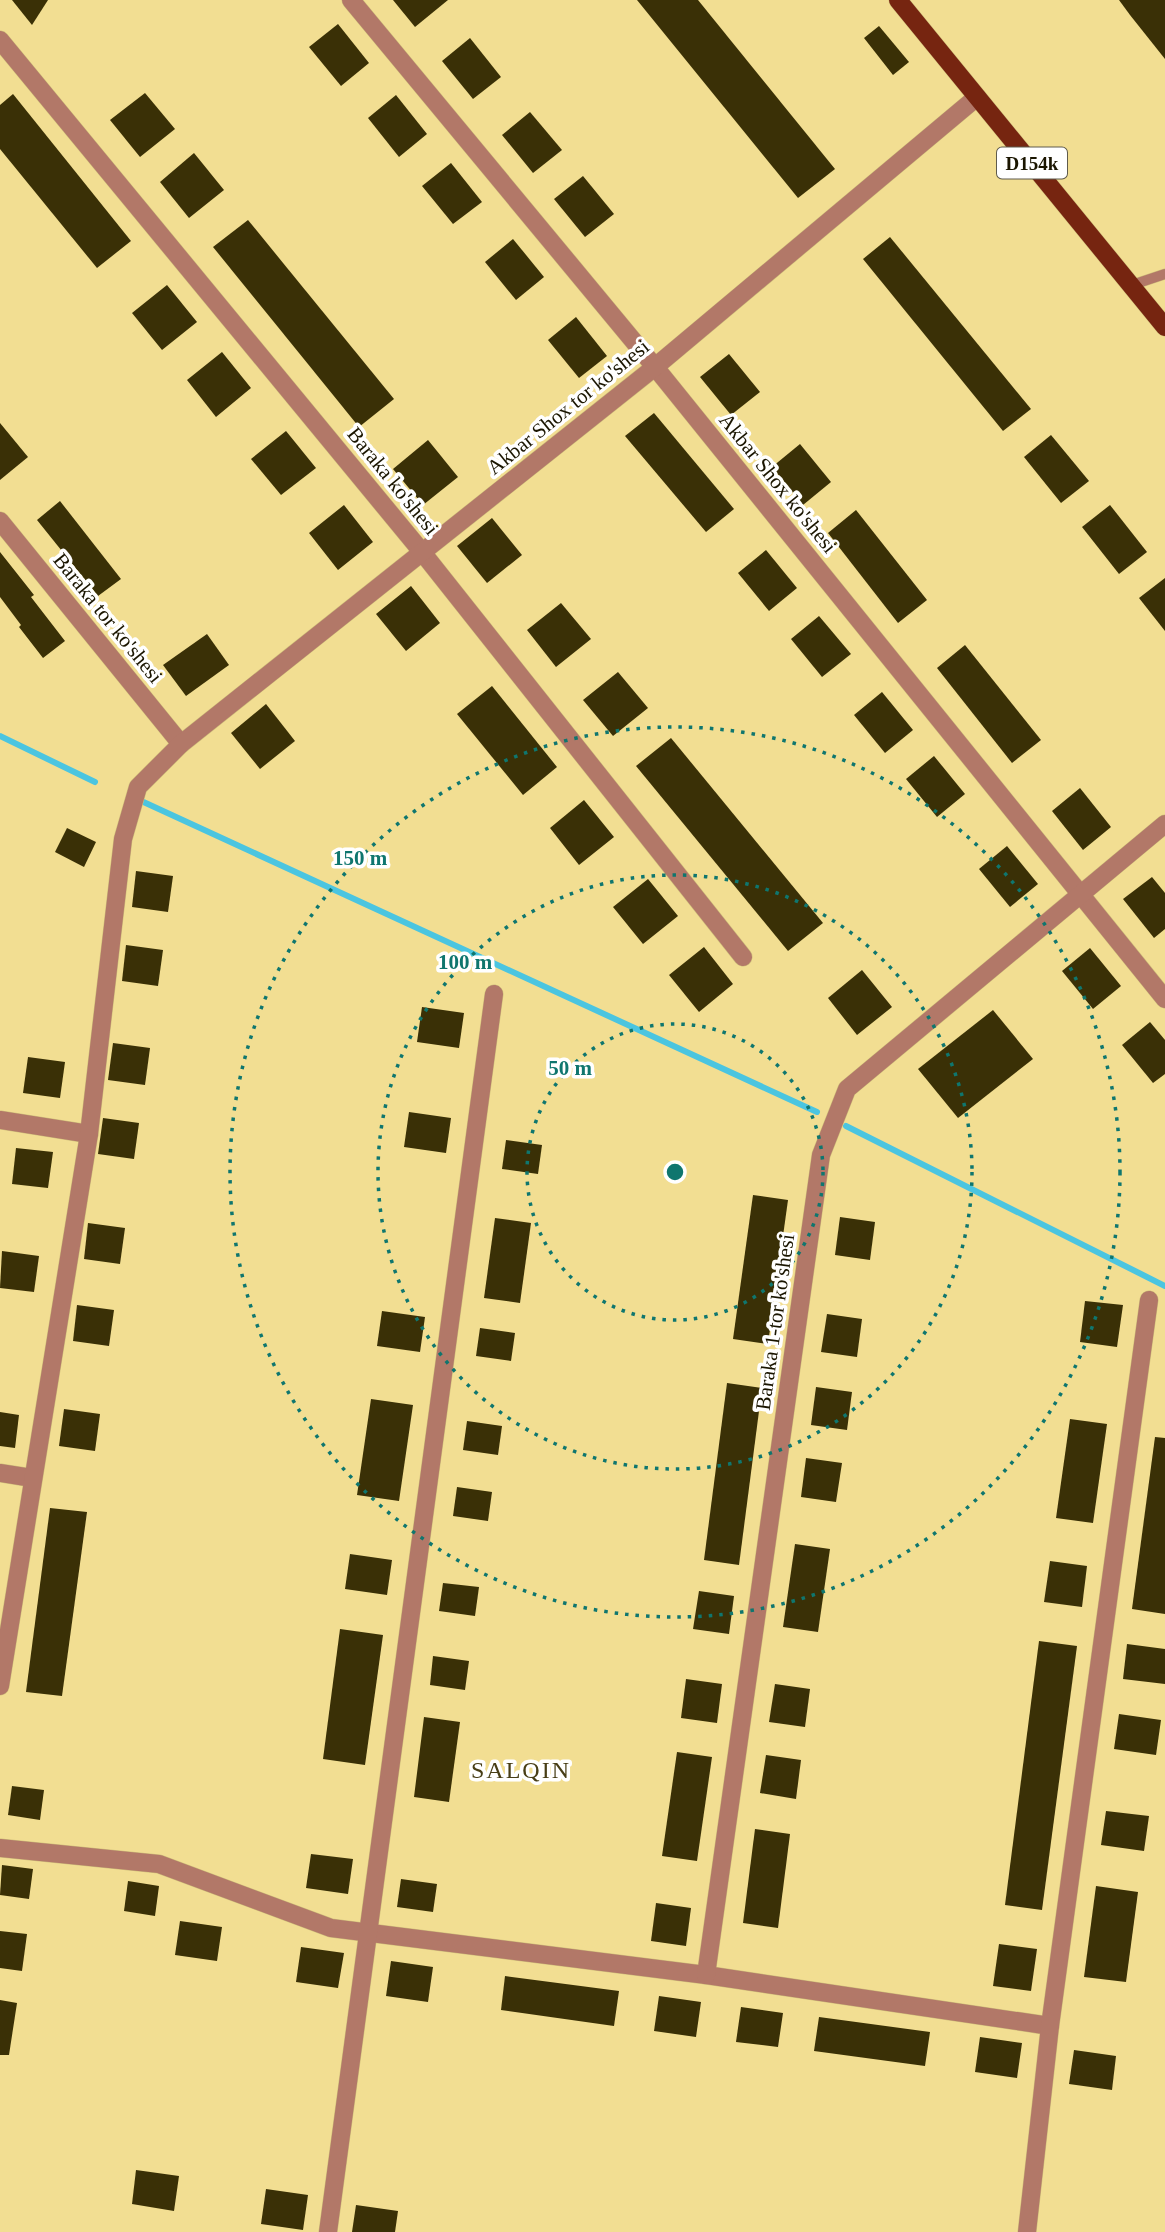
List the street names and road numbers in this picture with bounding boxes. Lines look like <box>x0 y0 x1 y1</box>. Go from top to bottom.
road number: D154k <box>997 148 1067 178</box>
street label: Akbar Shox tor ko'shesi <box>482 334 654 480</box>
street label: Akbar Shox ko'shesi <box>714 408 842 558</box>
street label: Baraka ko'shesi <box>342 422 444 540</box>
street label: Baraka tor ko'shesi <box>48 548 168 688</box>
street label: Baraka 1-tor ko'shesi <box>751 1232 799 1412</box>

